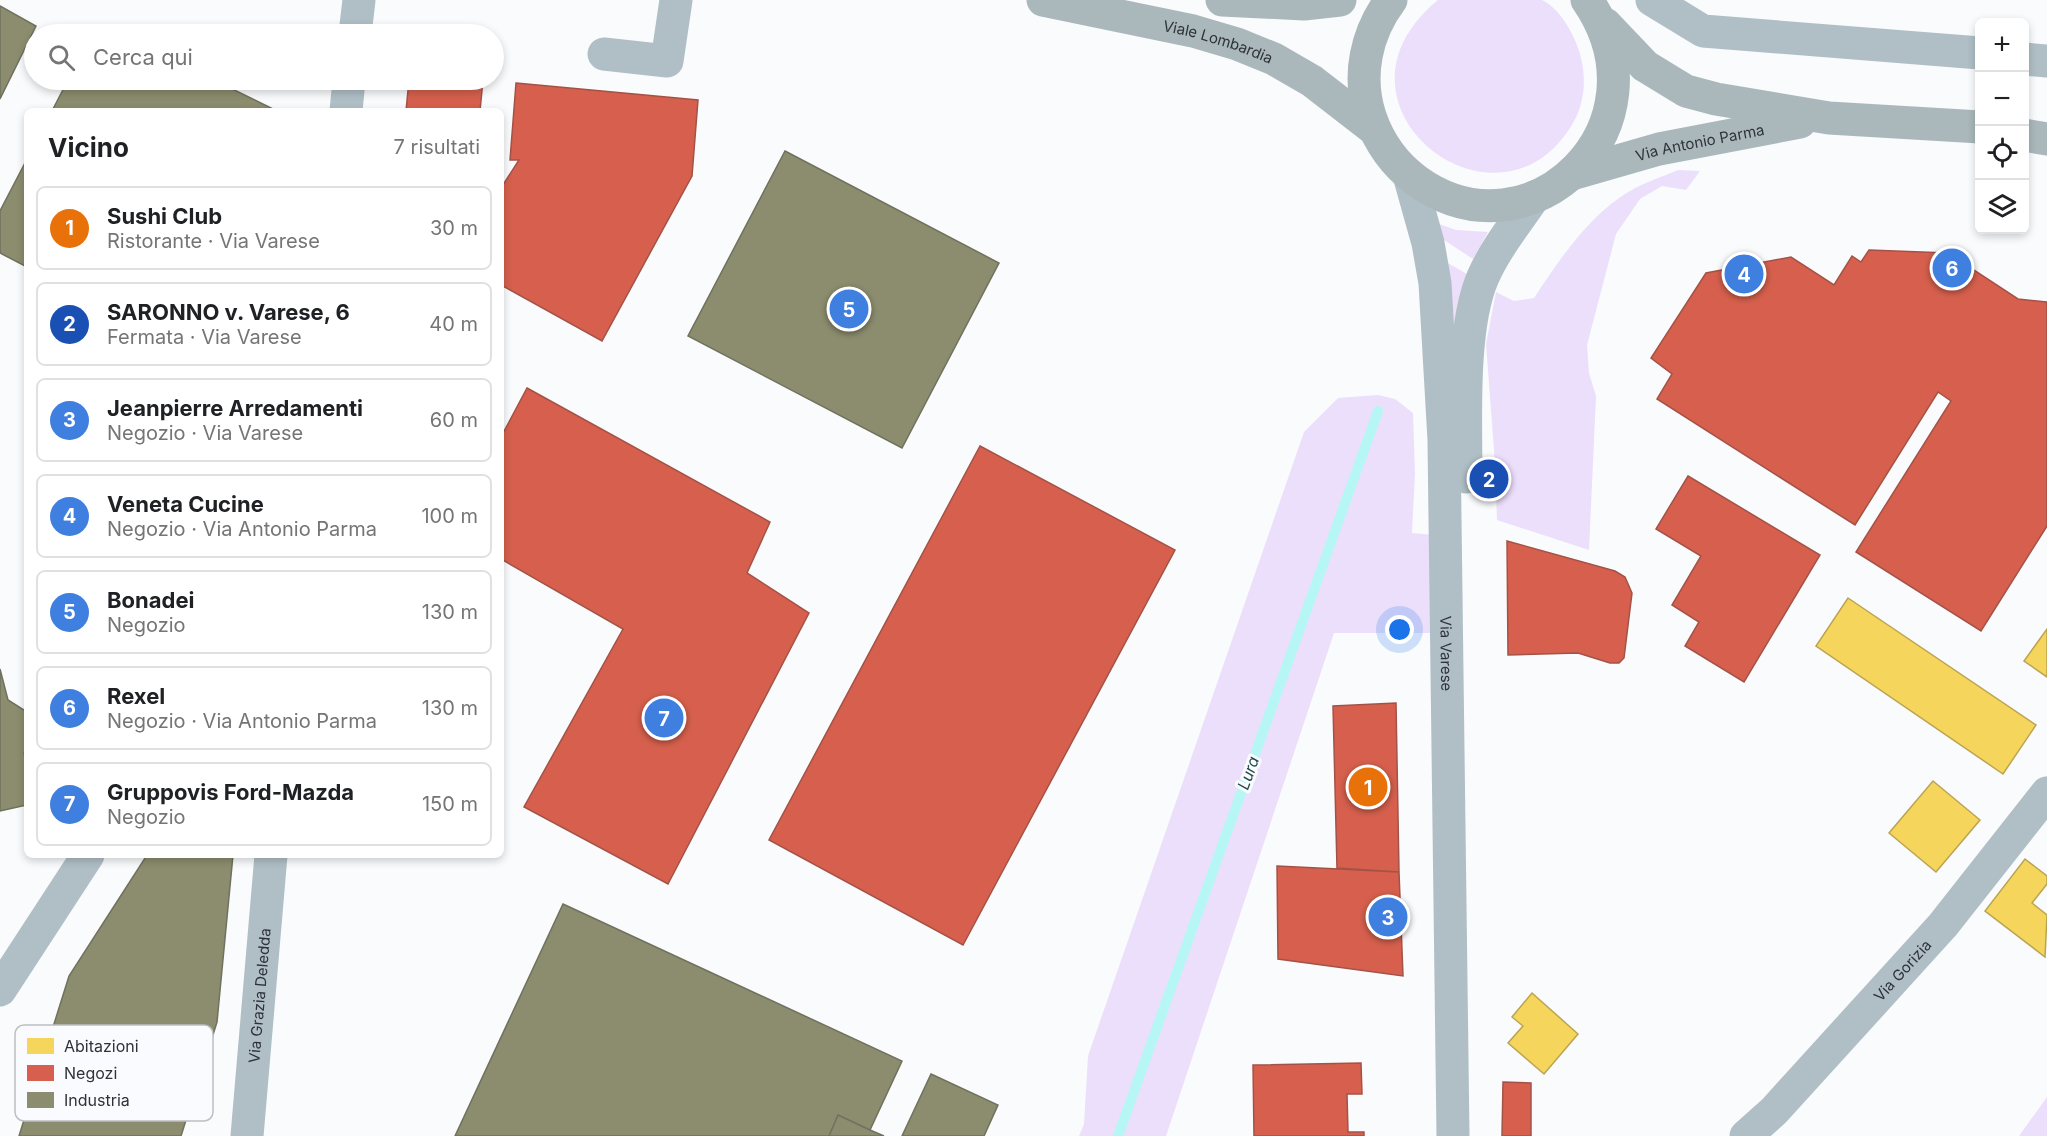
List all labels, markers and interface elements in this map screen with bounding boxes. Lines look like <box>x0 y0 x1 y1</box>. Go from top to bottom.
street label: Viale Lombardia <box>1161 16 1276 67</box>
map controls <box>1975 18 2029 234</box>
button: + <box>1975 18 2029 72</box>
search box <box>24 24 504 90</box>
icon: search <box>45 41 78 74</box>
text: Cerca qui <box>93 44 193 70</box>
button: − <box>1975 72 2029 126</box>
street label: Via Antonio Parma <box>1633 120 1766 165</box>
button: locate <box>1975 126 2029 180</box>
text: Vicino <box>48 132 129 163</box>
text: 7 risultati <box>394 135 480 159</box>
button: layers <box>1975 180 2029 234</box>
text: Sushi Club <box>107 203 222 229</box>
text: 1 <box>65 216 74 240</box>
text: 30 m <box>430 216 478 240</box>
text: Ristorante · Via Varese <box>107 229 320 253</box>
pin: 6 <box>1932 246 1972 290</box>
pin: 4 <box>1724 252 1764 296</box>
pin: 5 <box>830 286 868 332</box>
text: SARONNO v. Varese, 6 <box>107 299 350 325</box>
text: 2 <box>63 312 76 336</box>
text: 40 m <box>429 312 478 336</box>
text: Fermata · Via Varese <box>107 325 302 349</box>
text: Jeanpierre Arredamenti <box>107 395 363 421</box>
text: 3 <box>63 408 76 432</box>
text: 60 m <box>430 408 478 432</box>
text: Negozio · Via Varese <box>107 421 303 445</box>
pin: 2 <box>1470 456 1508 502</box>
text: Veneta Cucine <box>107 491 264 517</box>
text: 4 <box>63 504 76 528</box>
text: 100 m <box>421 504 478 528</box>
text: Negozio · Via Antonio Parma <box>107 517 377 541</box>
text: Bonadei <box>107 587 194 613</box>
text: 5 <box>63 600 76 624</box>
text: 130 m <box>422 600 478 624</box>
text: Negozio <box>107 613 186 637</box>
your location <box>1385 615 1414 644</box>
street label: Via Varese <box>1437 616 1457 691</box>
text: Rexel <box>107 683 165 709</box>
text: 6 <box>63 696 76 720</box>
text: 130 m <box>422 696 478 720</box>
pin: 7 <box>644 696 684 740</box>
text: Negozio · Via Antonio Parma <box>107 709 377 733</box>
water label: Lura <box>1233 753 1263 792</box>
pin: 1 <box>1348 764 1388 810</box>
text: Gruppovis Ford-Mazda <box>107 779 354 805</box>
text: 7 <box>64 792 75 816</box>
text: 150 m <box>422 792 478 816</box>
text: Negozio <box>107 805 186 829</box>
pin: 3 <box>1368 894 1408 940</box>
street label: Via Grazia Deledda <box>244 927 274 1064</box>
street label: Via Gorizia <box>1869 935 1935 1005</box>
legend <box>15 1025 213 1121</box>
text: Abitazioni <box>64 1036 139 1056</box>
text: Negozi <box>64 1063 117 1083</box>
text: Industria <box>64 1090 130 1110</box>

